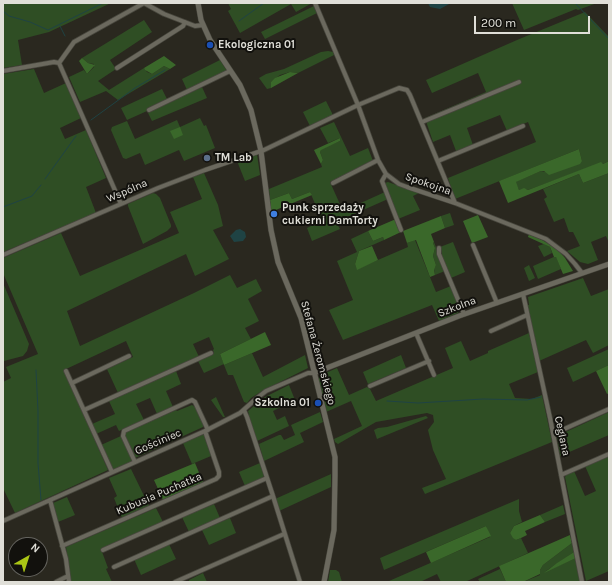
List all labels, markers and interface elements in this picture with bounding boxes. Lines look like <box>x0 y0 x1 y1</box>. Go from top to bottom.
scale bar <box>476 8 592 34</box>
text: 200 m <box>481 16 516 30</box>
place label: Ekologiczna 01 <box>218 38 295 52</box>
marker: Ekologiczna 01 <box>205 40 215 50</box>
place label: TM Lab <box>215 151 252 165</box>
marker: TM Lab <box>202 153 212 163</box>
street label: Spokojna <box>403 170 453 198</box>
street label: Wspólna <box>104 176 150 206</box>
place label: Punk sprzedaży cukierni DamTorty <box>282 201 378 227</box>
marker: Punk sprzedaży cukierni DamTorty <box>269 209 279 219</box>
street label: Szkolna <box>436 294 478 320</box>
street label: Stefana Żeromskiego <box>298 300 338 406</box>
place label: Szkolna 01 <box>255 396 310 410</box>
marker: Szkolna 01 <box>313 398 323 408</box>
street label: Ceglana <box>551 415 573 457</box>
street label: Gościniec <box>133 426 183 458</box>
street label: Kubusia Puchatka <box>114 470 204 518</box>
north arrow <box>8 537 48 577</box>
text: N <box>28 541 42 556</box>

